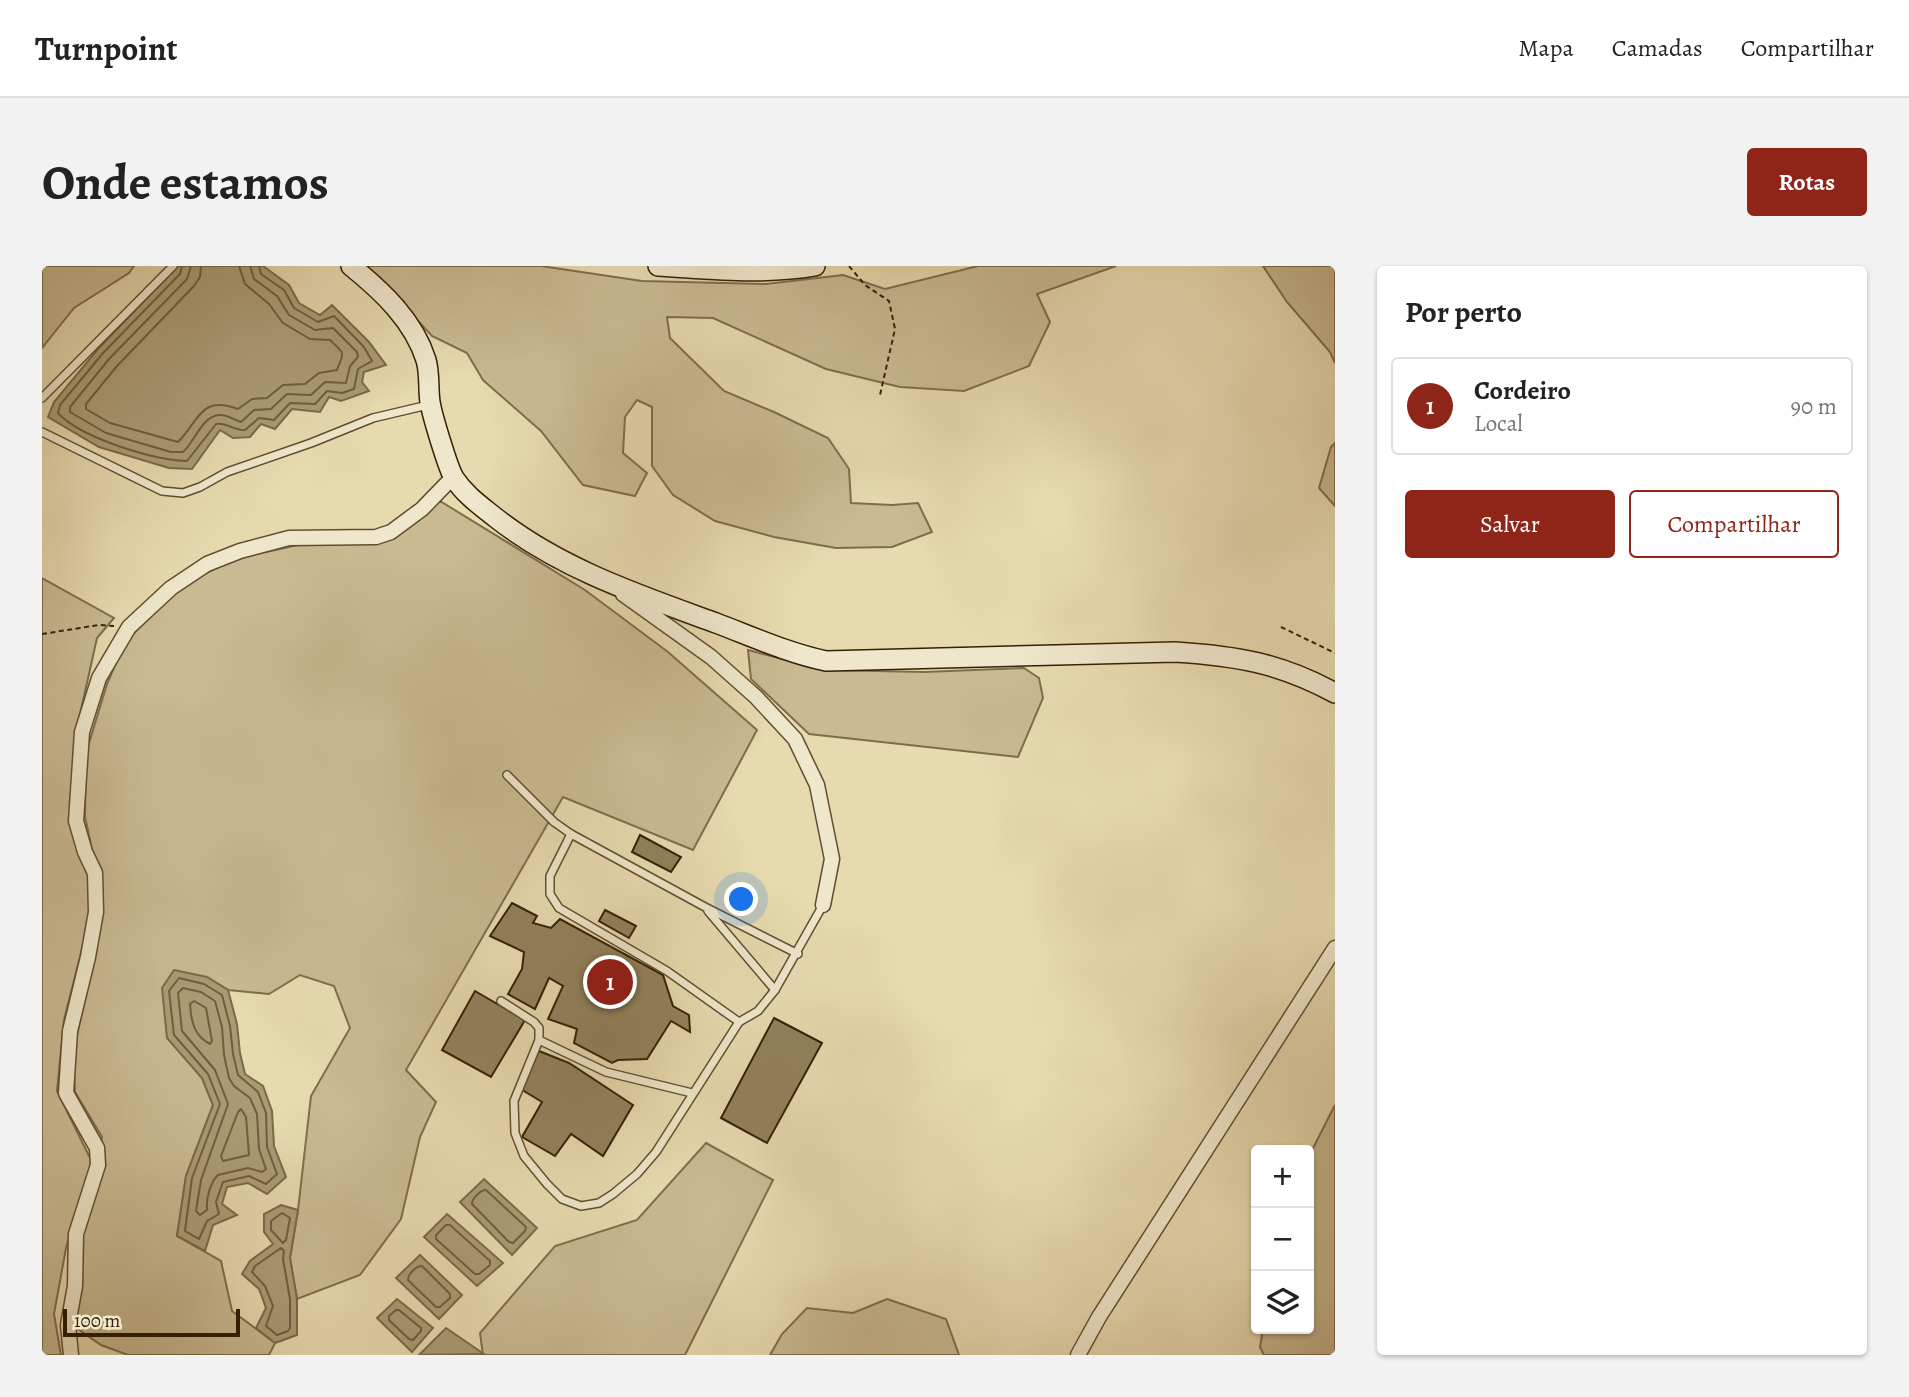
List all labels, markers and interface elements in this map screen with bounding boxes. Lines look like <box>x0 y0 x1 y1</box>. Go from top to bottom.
text: Turnpoint <box>35 26 177 71</box>
text: Mapa <box>1519 32 1574 64</box>
text: Camadas <box>1612 32 1703 64</box>
text: Compartilhar <box>1741 32 1874 64</box>
button: Rotas <box>1747 148 1867 216</box>
text: Onde estamos <box>42 149 329 216</box>
text: Por perto <box>1405 292 1522 332</box>
text: Cordeiro <box>1474 373 1571 408</box>
text: 1 <box>1426 391 1434 422</box>
text: 90 m <box>1791 391 1837 422</box>
text: Local <box>1474 408 1523 439</box>
button: Salvar <box>1405 490 1615 558</box>
button: Compartilhar <box>1629 490 1839 558</box>
your location <box>724 882 758 916</box>
pin: 1 <box>587 956 633 1008</box>
map controls <box>1251 1145 1314 1334</box>
button: + <box>1251 1145 1314 1208</box>
button: − <box>1251 1208 1314 1271</box>
button: layers <box>1251 1271 1314 1334</box>
scale bar <box>63 1306 240 1338</box>
text: 100 m <box>74 1308 120 1334</box>

